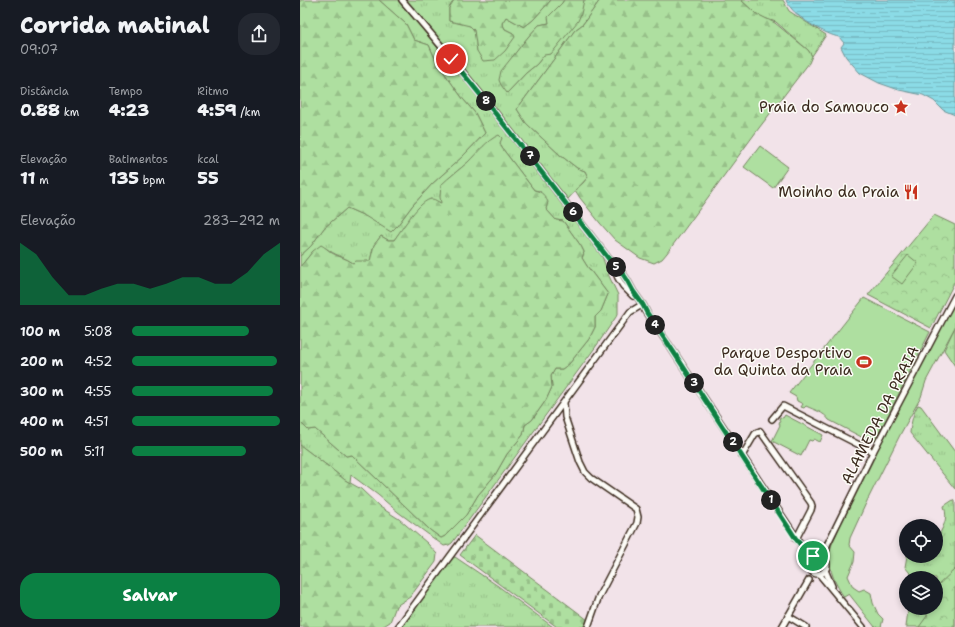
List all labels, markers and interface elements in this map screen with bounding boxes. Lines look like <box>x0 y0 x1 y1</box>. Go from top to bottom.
text: Corrida matinal <box>20 11 210 40</box>
button: share <box>238 13 280 55</box>
text: 09:07 <box>20 41 58 58</box>
pin <box>434 42 468 76</box>
icon: check <box>440 48 462 70</box>
text: Distância <box>20 84 69 99</box>
text: Tempo <box>109 84 143 99</box>
text: Ritmo <box>197 84 229 99</box>
pin: 8 <box>476 91 496 111</box>
text: 8 <box>482 93 490 108</box>
place label: Praia do Samouco <box>759 97 889 117</box>
place icon: Praia do Samouco <box>892 98 910 116</box>
text: 0.88 <box>20 99 60 121</box>
text: 4:23 <box>109 99 149 121</box>
text: 4:59 <box>197 99 237 121</box>
text: km <box>60 105 79 120</box>
text: /km <box>237 105 260 120</box>
pin: 7 <box>520 146 540 166</box>
text: 7 <box>526 148 534 163</box>
text: Elevação <box>20 152 67 167</box>
text: Batimentos <box>109 152 168 167</box>
text: kcal <box>197 152 219 167</box>
text: 11 <box>20 167 36 189</box>
text: 135 <box>109 167 139 189</box>
text: 55 <box>197 167 219 189</box>
text: m <box>36 173 49 188</box>
text: bpm <box>139 173 165 188</box>
place label: Moinho da Praia <box>778 182 900 202</box>
restaurant icon: Moinho da Praia <box>902 183 920 201</box>
pin: 6 <box>563 202 583 222</box>
text: 6 <box>569 204 577 219</box>
text: Elevação <box>20 212 76 229</box>
text: 283–292 m <box>203 212 280 229</box>
pin: 5 <box>606 257 626 277</box>
text: 5 <box>613 259 619 274</box>
pin: 4 <box>645 315 665 335</box>
text: 4 <box>651 317 659 332</box>
text: 100 m <box>20 323 60 340</box>
text: 5:08 <box>84 323 113 340</box>
street label: ALAMEDA DA PRAIA <box>836 342 924 488</box>
place label: Parque Desportivo da Quinta da Praia <box>714 343 853 380</box>
text: 200 m <box>20 353 63 370</box>
text: 4:52 <box>84 353 112 370</box>
sports icon: Parque Desportivo da Quinta da Praia <box>855 353 873 371</box>
pin: 3 <box>684 373 704 393</box>
text: 3 <box>690 375 698 390</box>
text: 300 m <box>20 383 64 400</box>
text: 4:55 <box>84 383 111 400</box>
text: 400 m <box>20 413 64 430</box>
text: 4:51 <box>84 413 109 430</box>
pin: 2 <box>723 432 743 452</box>
text: 2 <box>729 434 737 449</box>
text: 500 m <box>20 443 63 460</box>
text: 5:11 <box>84 443 105 460</box>
pin: 1 <box>761 490 781 510</box>
text: 1 <box>768 492 774 507</box>
map controls <box>899 519 943 615</box>
button: locate <box>899 519 943 563</box>
pin <box>796 539 830 573</box>
icon: arrive <box>802 545 824 567</box>
button: layers <box>899 571 943 615</box>
button: Salvar <box>20 573 280 619</box>

